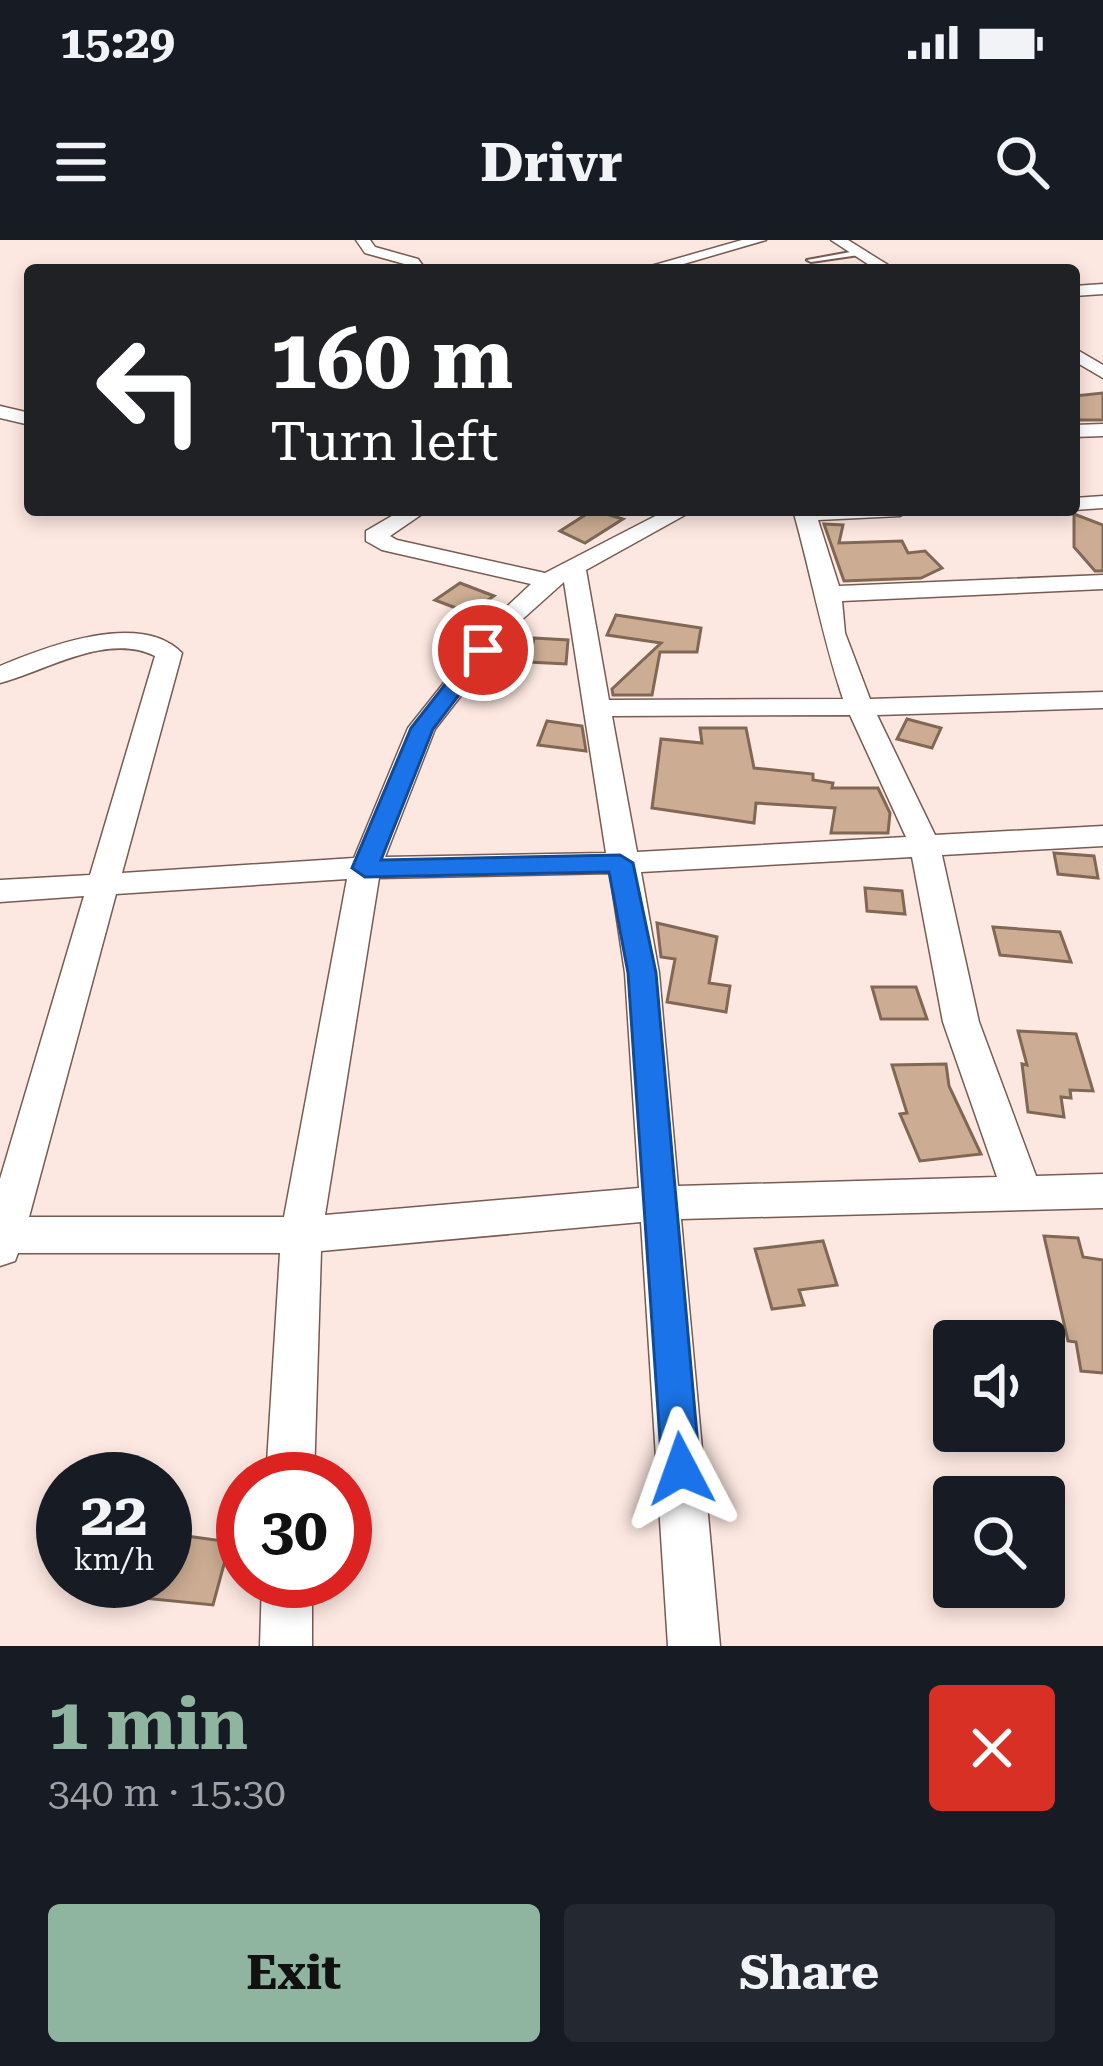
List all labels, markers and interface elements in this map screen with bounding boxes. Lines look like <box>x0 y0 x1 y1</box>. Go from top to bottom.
text: 15:29 <box>60 16 175 69</box>
icon: menu <box>48 129 114 195</box>
icon: search <box>989 129 1055 195</box>
text: Drivr <box>480 131 623 194</box>
text: 160 m <box>270 310 513 408</box>
icon: left <box>72 312 228 468</box>
text: Turn left <box>270 410 498 473</box>
pin <box>432 599 534 701</box>
icon: arrive <box>450 617 516 683</box>
map controls <box>933 1320 1065 1608</box>
button: sound <box>933 1320 1065 1452</box>
position arrow <box>618 1406 744 1532</box>
speed limit sign: 30 <box>216 1452 372 1608</box>
button: search <box>933 1476 1065 1608</box>
text: 22 <box>80 1479 148 1550</box>
text: km/h <box>74 1542 154 1577</box>
text: 1 min <box>48 1682 248 1767</box>
button: close <box>929 1685 1055 1811</box>
text: 340 m · 15:30 <box>48 1770 286 1816</box>
button: Exit <box>48 1904 540 2042</box>
button: Share <box>564 1904 1055 2042</box>

